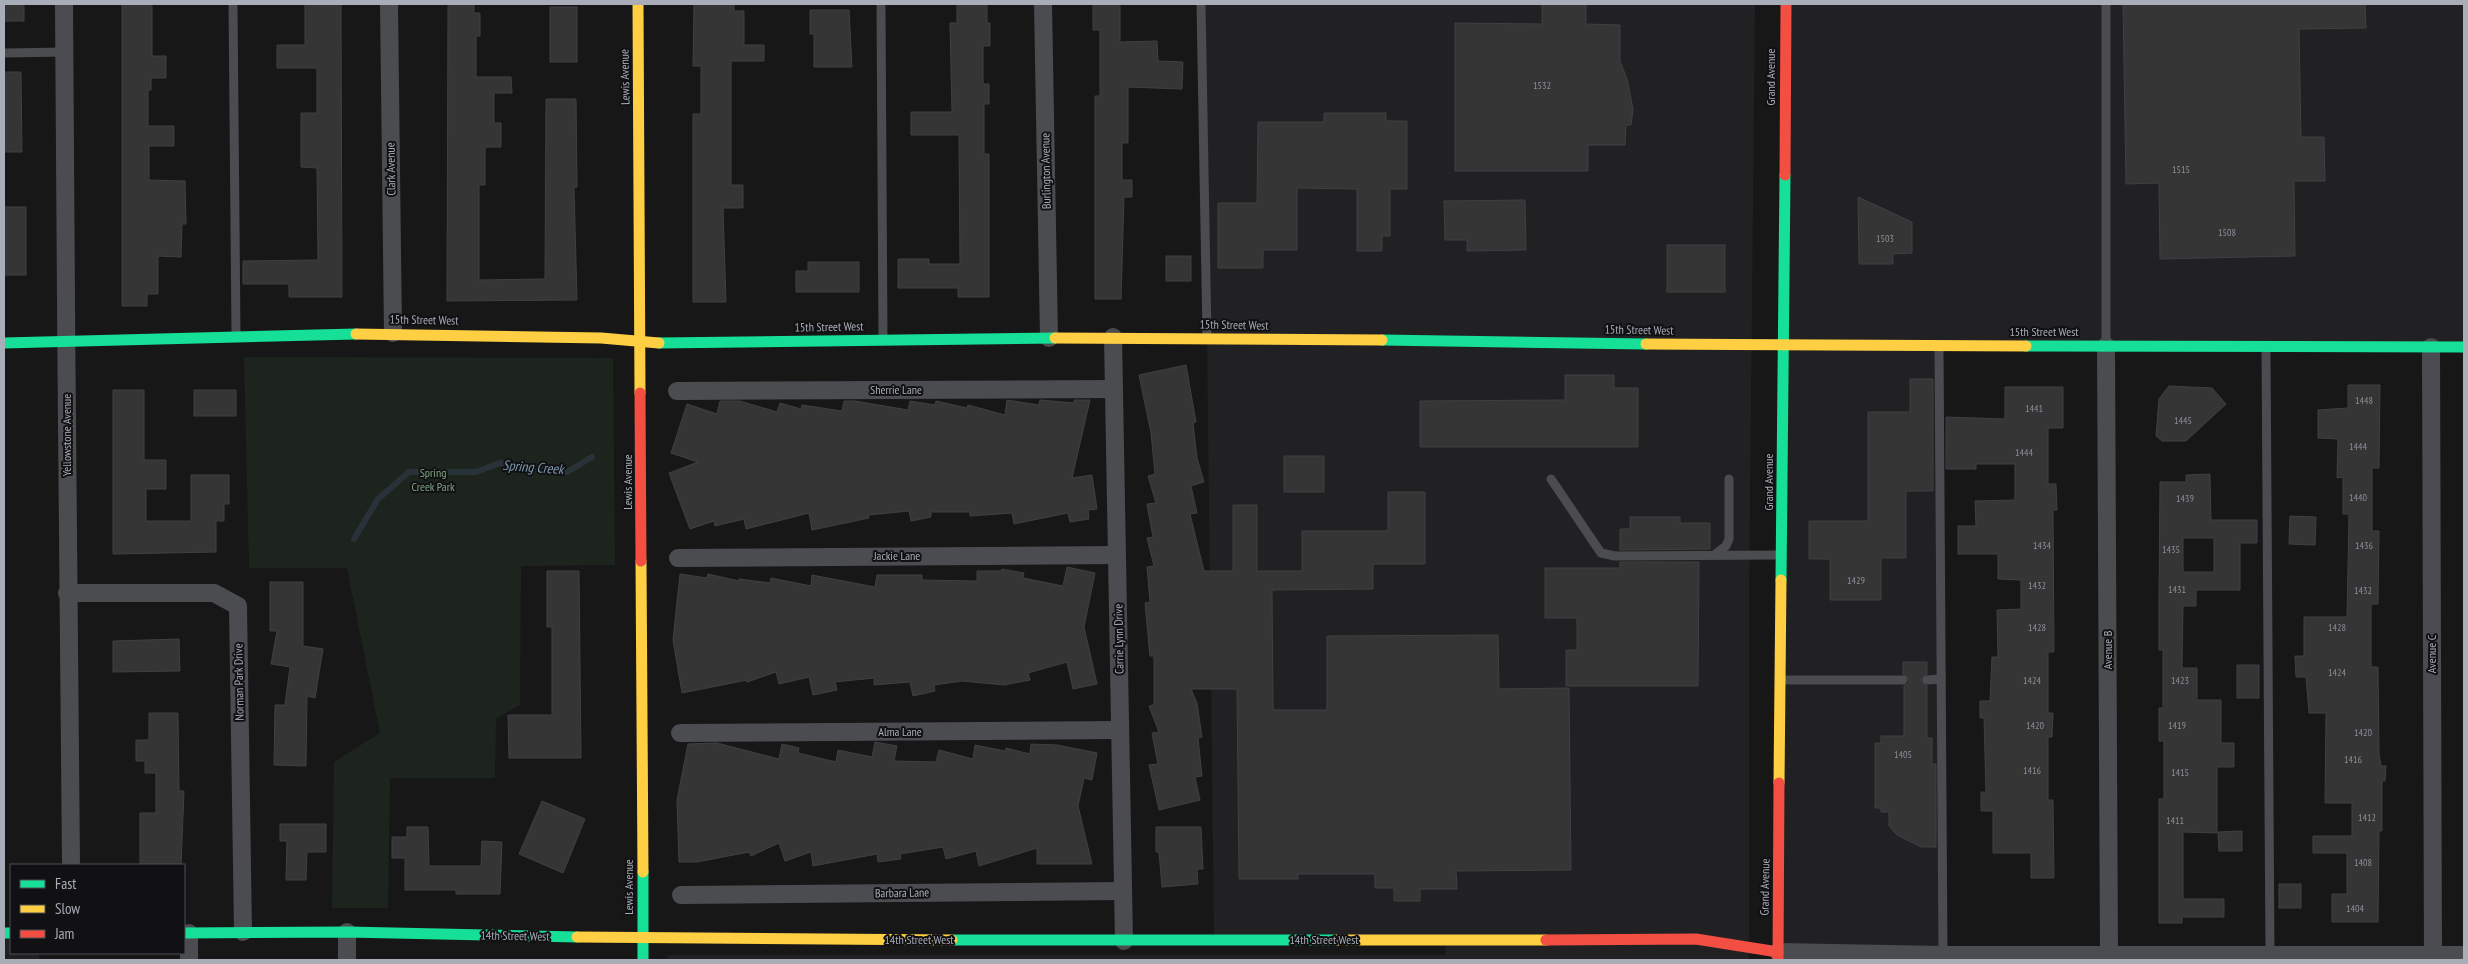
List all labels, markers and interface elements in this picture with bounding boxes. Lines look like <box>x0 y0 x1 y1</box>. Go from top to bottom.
street label: Grand Avenue <box>1763 48 1778 106</box>
street label: Lewis Avenue <box>617 49 632 105</box>
house number: 1532 <box>1533 79 1551 92</box>
street label: Burlington Avenue <box>1037 133 1054 209</box>
street label: Clark Avenue <box>383 142 398 196</box>
house number: 1515 <box>2172 163 2190 176</box>
house number: 1508 <box>2218 226 2236 239</box>
house number: 1503 <box>1876 232 1894 245</box>
street label: 15th Street West <box>389 311 459 328</box>
street label: 15th Street West <box>1199 316 1269 333</box>
street label: 15th Street West <box>794 318 864 335</box>
street label: 15th Street West <box>1604 321 1674 338</box>
street label: 15th Street West <box>2009 324 2079 339</box>
street label: Sherrie Lane <box>870 382 922 397</box>
street label: Yellowstone Avenue <box>59 394 74 476</box>
house number: 1448 <box>2355 394 2373 407</box>
house number: 1441 <box>2025 402 2043 415</box>
house number: 1445 <box>2174 414 2192 427</box>
house number: 1444 <box>2349 440 2368 453</box>
house number: 1444 <box>2015 446 2034 459</box>
street label: Grand Avenue <box>1761 453 1776 511</box>
street label: Lewis Avenue <box>620 454 635 510</box>
water label: Spring Creek <box>502 456 566 478</box>
park label: Spring Creek Park <box>411 465 455 494</box>
house number: 1440 <box>2349 491 2368 504</box>
house number: 1439 <box>2176 492 2194 505</box>
house number: 1434 <box>2033 539 2052 552</box>
house number: 1436 <box>2355 539 2374 552</box>
house number: 1435 <box>2162 543 2180 556</box>
street label: Jackie Lane <box>873 548 920 563</box>
house number: 1429 <box>1847 574 1865 587</box>
house number: 1432 <box>2028 579 2046 592</box>
house number: 1431 <box>2168 583 2186 596</box>
house number: 1432 <box>2354 584 2372 597</box>
street label: Carrie Lynn Drive <box>1110 604 1127 674</box>
house number: 1428 <box>2028 621 2046 634</box>
house number: 1428 <box>2328 621 2346 634</box>
street label: Avenue B <box>2100 630 2115 669</box>
street label: Avenue C <box>2424 634 2439 673</box>
street label: Norman Park Drive <box>230 643 247 721</box>
house number: 1424 <box>2328 666 2347 679</box>
house number: 1424 <box>2023 674 2042 687</box>
house number: 1423 <box>2171 674 2189 687</box>
house number: 1420 <box>2026 719 2045 732</box>
house number: 1419 <box>2168 719 2186 732</box>
street label: Alma Lane <box>878 724 922 739</box>
house number: 1420 <box>2354 726 2373 739</box>
house number: 1405 <box>1894 748 1912 761</box>
house number: 1416 <box>2344 753 2363 766</box>
house number: 1416 <box>2023 764 2042 777</box>
house number: 1415 <box>2171 766 2189 779</box>
house number: 1412 <box>2358 811 2376 824</box>
house number: 1411 <box>2166 814 2184 827</box>
house number: 1408 <box>2354 856 2372 869</box>
street label: Grand Avenue <box>1757 858 1772 916</box>
street label: Lewis Avenue <box>621 859 636 915</box>
legend <box>10 864 185 954</box>
text: Fast <box>55 874 76 893</box>
street label: Barbara Lane <box>875 885 929 900</box>
text: Slow <box>55 899 80 918</box>
house number: 1404 <box>2346 902 2365 915</box>
text: Jam <box>54 924 74 943</box>
street label: 14th Street West <box>480 927 550 944</box>
street label: 14th Street West <box>884 932 954 947</box>
street label: 14th Street West <box>1289 932 1359 947</box>

